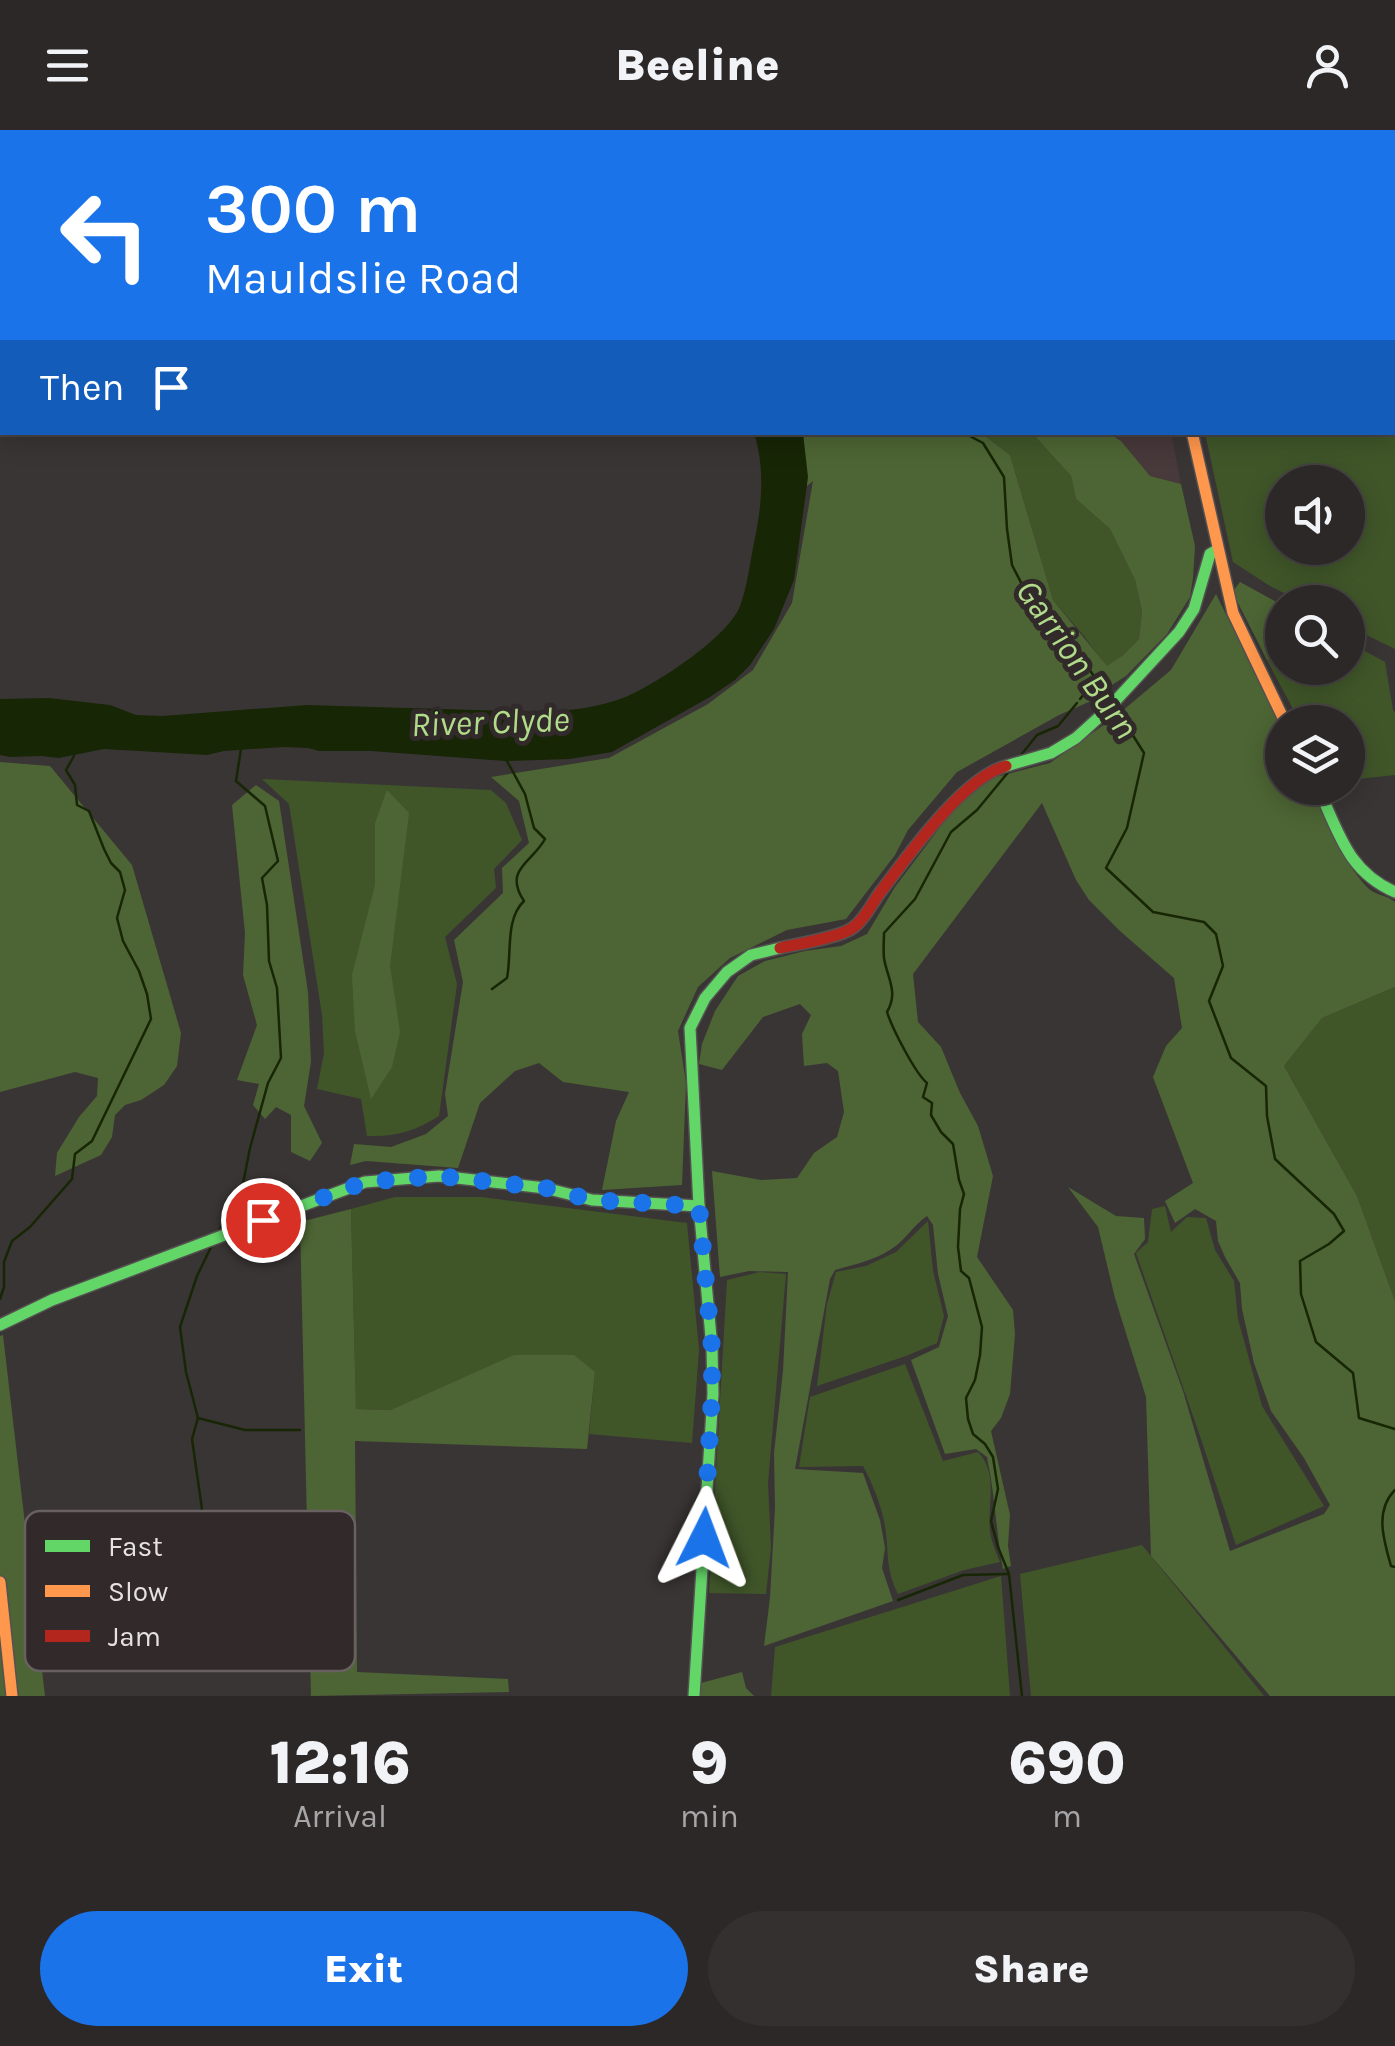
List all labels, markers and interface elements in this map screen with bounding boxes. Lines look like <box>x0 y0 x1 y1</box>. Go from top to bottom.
icon: menu <box>40 38 95 93</box>
icon: person <box>1300 38 1355 93</box>
text: Beeline <box>615 39 780 91</box>
text: 300 m <box>205 168 421 250</box>
icon: left <box>40 170 170 300</box>
text: Mauldslie Road <box>205 252 521 304</box>
icon: arrive <box>144 360 199 415</box>
text: Then <box>40 365 124 410</box>
map controls <box>1265 465 1365 805</box>
button: sound <box>1265 465 1365 565</box>
water label: Garrion Burn <box>1007 572 1147 746</box>
button: search <box>1265 585 1365 685</box>
water label: River Clyde <box>410 699 570 745</box>
button: layers <box>1265 705 1365 805</box>
pin <box>221 1178 306 1263</box>
icon: arrive <box>236 1193 291 1248</box>
position arrow <box>652 1486 756 1590</box>
legend <box>25 1511 355 1671</box>
text: Fast <box>108 1530 163 1563</box>
text: Slow <box>108 1575 168 1608</box>
text: Jam <box>108 1620 161 1653</box>
text: 12:16 <box>269 1728 411 1798</box>
text: 9 <box>690 1728 729 1798</box>
text: 690 <box>1008 1728 1126 1798</box>
text: Arrival <box>293 1798 387 1835</box>
text: min <box>680 1798 739 1835</box>
text: m <box>1052 1798 1082 1835</box>
button: Exit <box>40 1911 688 2026</box>
button: Share <box>708 1911 1355 2026</box>

